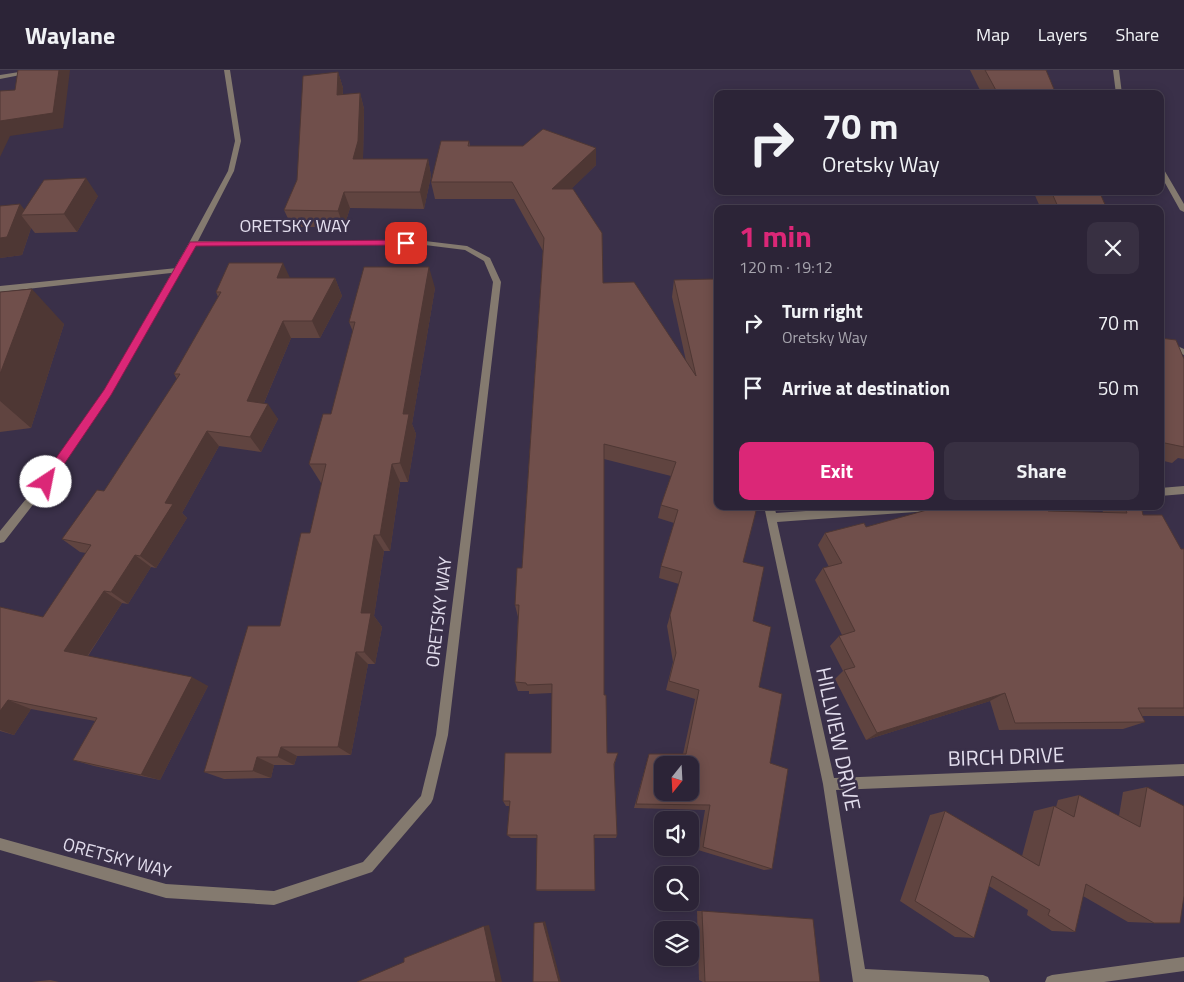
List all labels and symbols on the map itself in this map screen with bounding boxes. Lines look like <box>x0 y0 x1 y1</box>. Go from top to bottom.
street label: ORETSKY WAY <box>239 212 351 239</box>
pin <box>385 222 427 264</box>
position arrow <box>19 455 71 507</box>
street label: ORETSKY WAY <box>418 555 459 669</box>
street label: HILLVIEW DRIVE <box>808 664 870 813</box>
street label: BIRCH DRIVE <box>947 738 1065 774</box>
north arrow <box>654 756 699 801</box>
street label: ORETSKY WAY <box>60 830 175 885</box>

